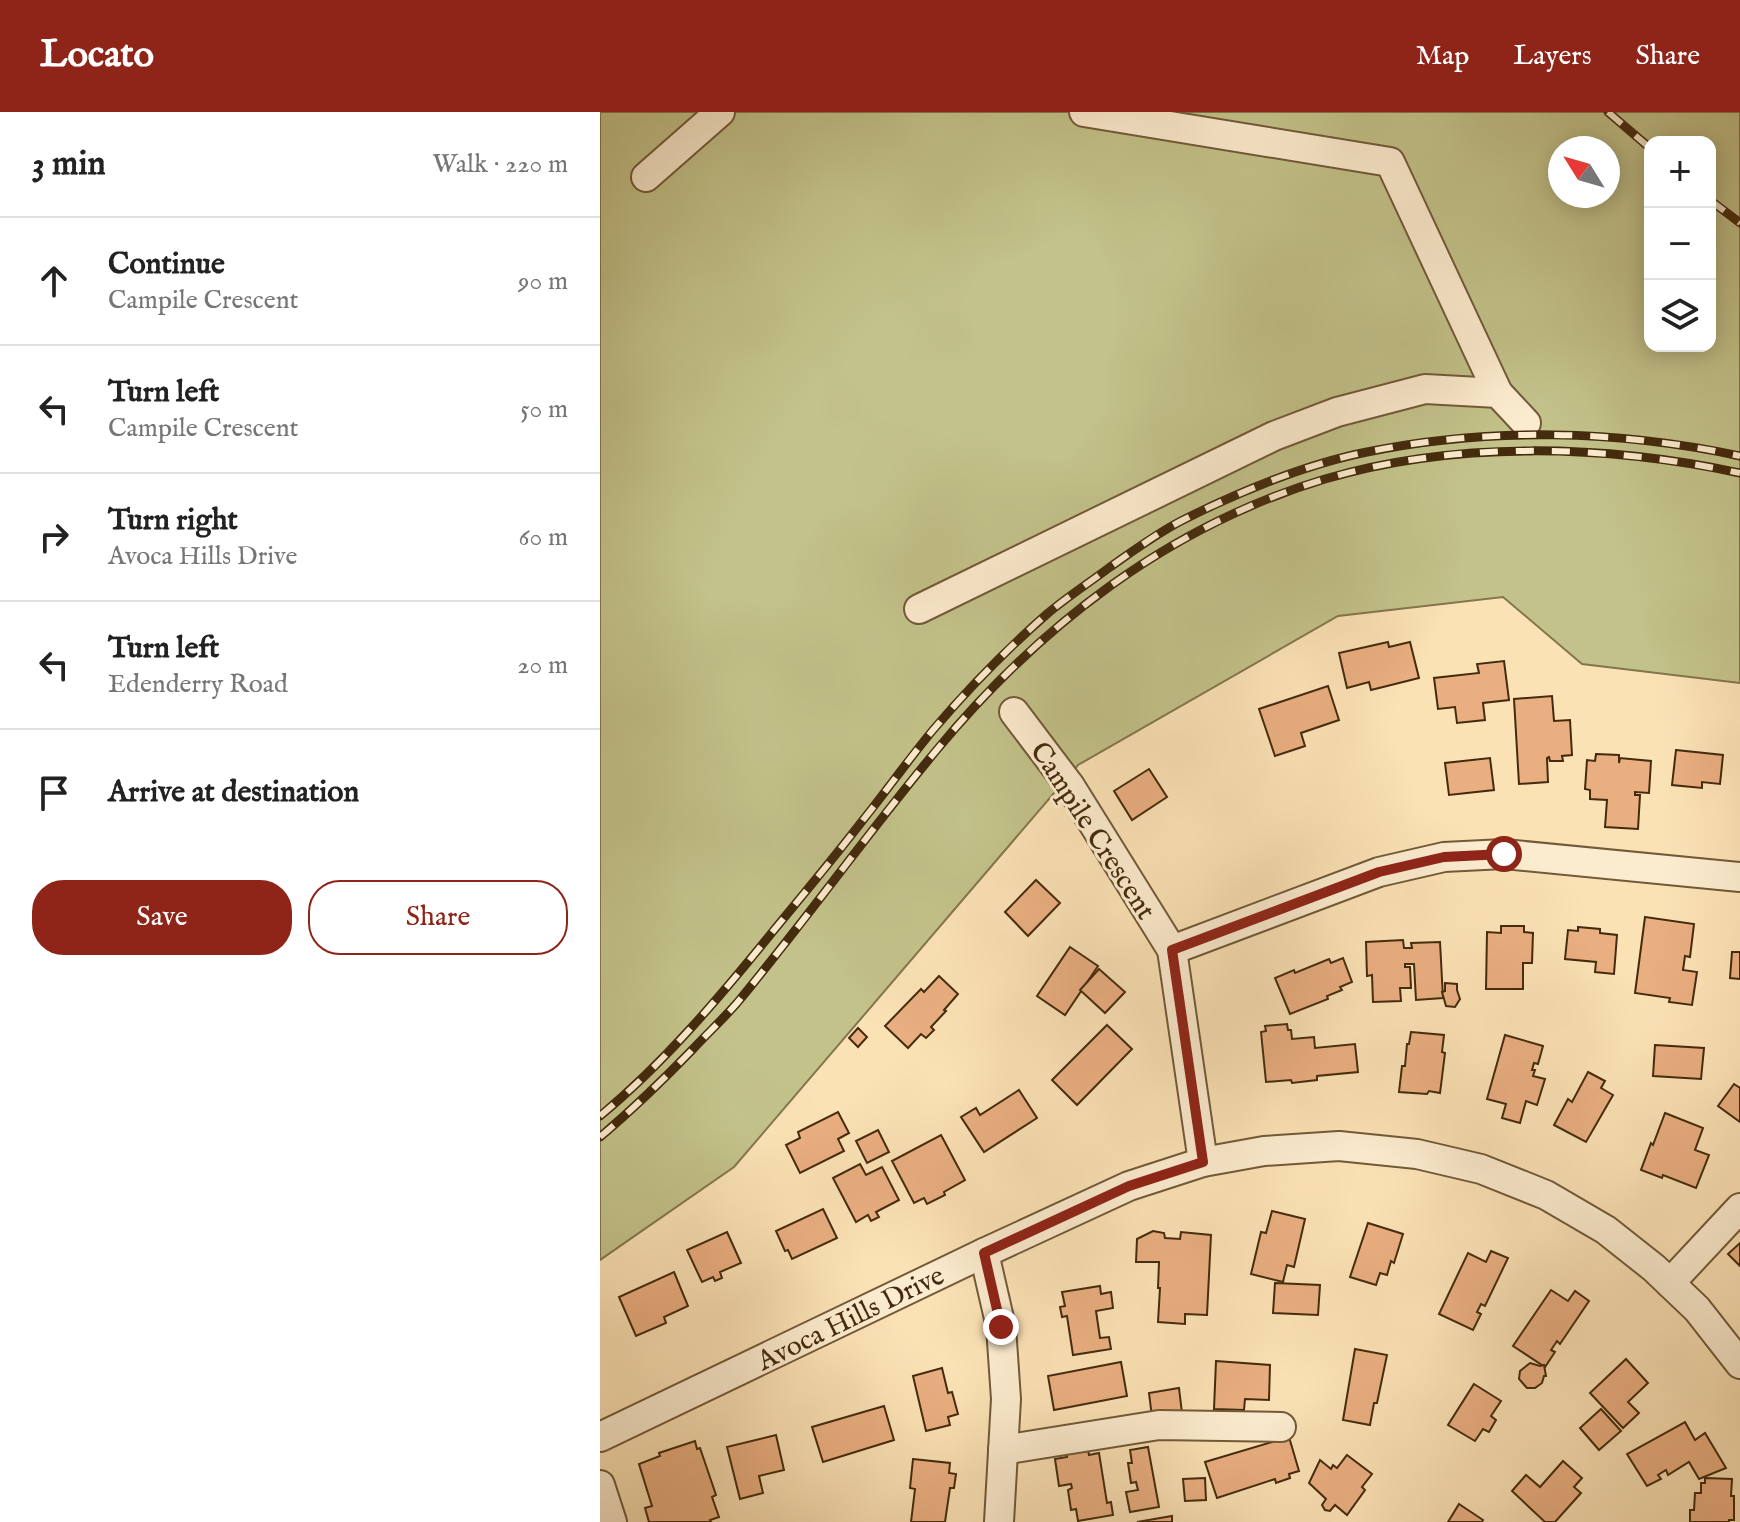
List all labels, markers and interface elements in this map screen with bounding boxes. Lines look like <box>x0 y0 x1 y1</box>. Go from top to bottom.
text: Locato <box>40 32 154 80</box>
text: Map <box>1416 39 1469 74</box>
text: Layers <box>1513 39 1592 74</box>
text: Share <box>1636 39 1700 74</box>
north arrow <box>1548 136 1620 208</box>
map controls <box>1644 136 1716 352</box>
button: + <box>1644 136 1716 208</box>
text: 3 min <box>32 143 106 186</box>
text: Walk · 220 m <box>433 148 568 181</box>
button: − <box>1644 208 1716 280</box>
text: Continue <box>108 246 225 284</box>
icon: ahead <box>32 259 76 303</box>
text: 90 m <box>518 265 568 298</box>
button: layers <box>1644 280 1716 352</box>
text: Campile Crescent <box>108 284 298 317</box>
text: Turn left <box>108 374 219 412</box>
icon: left <box>32 387 76 431</box>
text: 50 m <box>520 393 568 426</box>
text: Campile Crescent <box>108 412 298 445</box>
text: Turn right <box>108 502 238 540</box>
icon: right <box>32 515 76 559</box>
text: 60 m <box>519 521 568 554</box>
text: Avoca Hills Drive <box>108 540 297 573</box>
text: Turn left <box>108 630 219 668</box>
icon: left <box>32 643 76 687</box>
text: 20 m <box>517 649 568 682</box>
text: Edenderry Road <box>108 668 288 701</box>
street label: Campile Crescent <box>1021 736 1163 927</box>
icon: arrive <box>32 771 76 815</box>
text: Arrive at destination <box>108 774 359 812</box>
route start <box>1486 836 1522 872</box>
button: Save <box>32 880 292 955</box>
button: Share <box>308 880 568 955</box>
street label: Avoca Hills Drive <box>751 1259 951 1380</box>
route end <box>983 1309 1019 1345</box>

